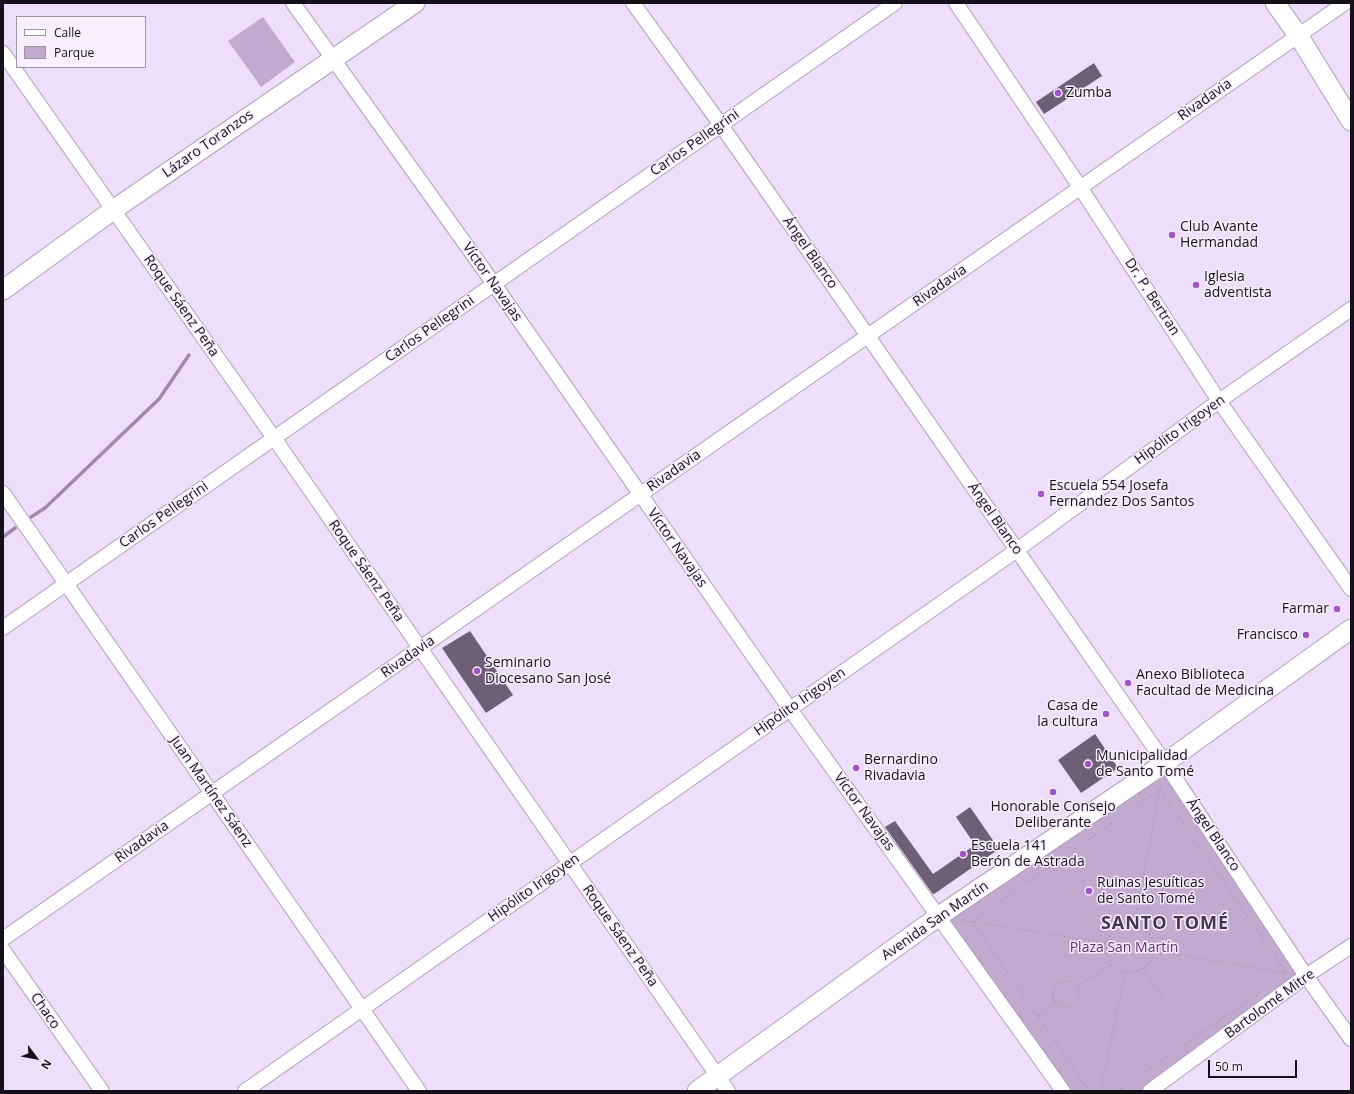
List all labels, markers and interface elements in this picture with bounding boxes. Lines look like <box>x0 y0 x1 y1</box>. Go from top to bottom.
legend <box>16 16 146 68</box>
text: Calle <box>54 24 81 41</box>
text: Parque <box>54 44 94 61</box>
street label: Rivadavia <box>1175 75 1235 125</box>
place label: Zumba <box>1066 85 1112 101</box>
marker: Zumba <box>1053 88 1063 98</box>
street label: Lázaro Toranzos <box>159 106 257 182</box>
street label: Carlos Pellegrini <box>647 106 743 180</box>
street label: Ángel Blanco <box>779 214 841 292</box>
place label: Club Avante Hermandad <box>1180 219 1258 252</box>
marker: Club Avante Hermandad <box>1167 230 1177 240</box>
street label: Víctor Navajas <box>459 239 525 325</box>
street label: Roque Sáenz Peña <box>140 252 222 360</box>
street label: Dr. P. Bertran <box>1121 255 1183 339</box>
street label: Rivadavia <box>910 261 970 311</box>
place label: Iglesia adventista <box>1204 269 1272 302</box>
marker: Iglesia adventista <box>1191 280 1201 290</box>
street label: Carlos Pellegrini <box>382 292 478 366</box>
street label: Hipólito Irigoyen <box>1132 392 1228 468</box>
street label: Rivadavia <box>644 446 704 496</box>
street label: Carlos Pellegrini <box>116 478 212 552</box>
place label: Escuela 554 Josefa Fernandez Dos Santos <box>1049 478 1194 510</box>
street label: Ángel Blanco <box>964 480 1026 558</box>
marker: Escuela 554 Josefa Fernandez Dos Santos <box>1036 489 1046 499</box>
street label: Víctor Navajas <box>644 505 710 591</box>
street label: Roque Sáenz Peña <box>325 517 407 625</box>
place label: Farmar <box>1282 601 1329 617</box>
marker: Farmar <box>1332 604 1342 614</box>
place label: Francisco <box>1237 627 1298 643</box>
marker: Francisco <box>1301 630 1311 640</box>
street label: Rivadavia <box>378 632 438 682</box>
place label: Seminario Diocesano San José <box>485 655 611 688</box>
street label: Hipólito Irigoyen <box>751 664 849 740</box>
marker: Seminario Diocesano San José <box>472 666 482 676</box>
place label: Anexo Biblioteca Facultad de Medicina <box>1136 667 1274 700</box>
marker: Anexo Biblioteca Facultad de Medicina <box>1123 678 1133 688</box>
place label: Casa de la cultura <box>1037 698 1098 730</box>
marker: Casa de la cultura <box>1101 709 1111 719</box>
street label: Juan Martínez Sáenz <box>166 733 256 851</box>
place label: Municipalidad de Santo Tomé <box>1096 748 1194 780</box>
place label: Bernardino Rivadavia <box>864 752 938 784</box>
marker: Municipalidad de Santo Tomé <box>1083 759 1093 769</box>
marker: Bernardino Rivadavia <box>851 763 861 773</box>
street label: Víctor Navajas <box>830 770 898 854</box>
marker: Honorable Consejo Deliberante <box>1048 787 1058 797</box>
street label: Ángel Blanco <box>1183 795 1243 875</box>
place label: Honorable Consejo Deliberante <box>990 799 1116 832</box>
street label: Rivadavia <box>112 817 172 867</box>
place label: Escuela 141 Berón de Astrada <box>971 838 1085 870</box>
marker: Escuela 141 Berón de Astrada <box>958 849 968 859</box>
street label: Hipólito Irigoyen <box>485 850 583 926</box>
place label: Ruinas Jesuíticas de Santo Tomé <box>1097 875 1205 908</box>
street label: Avenida San Martín <box>878 878 992 964</box>
street label: Roque Sáenz Peña <box>579 882 661 990</box>
marker: Ruinas Jesuíticas de Santo Tomé <box>1084 886 1094 896</box>
district label: SANTO TOMÉ <box>1101 913 1229 935</box>
park label: Plaza San Martín <box>1070 940 1178 956</box>
street label: Bartolomé Mitre <box>1222 966 1318 1042</box>
street label: Chaco <box>27 990 63 1032</box>
north arrow <box>16 1038 56 1078</box>
scale bar <box>1210 1052 1299 1078</box>
text: N <box>38 1057 55 1072</box>
text: 50 m <box>1215 1058 1243 1075</box>

